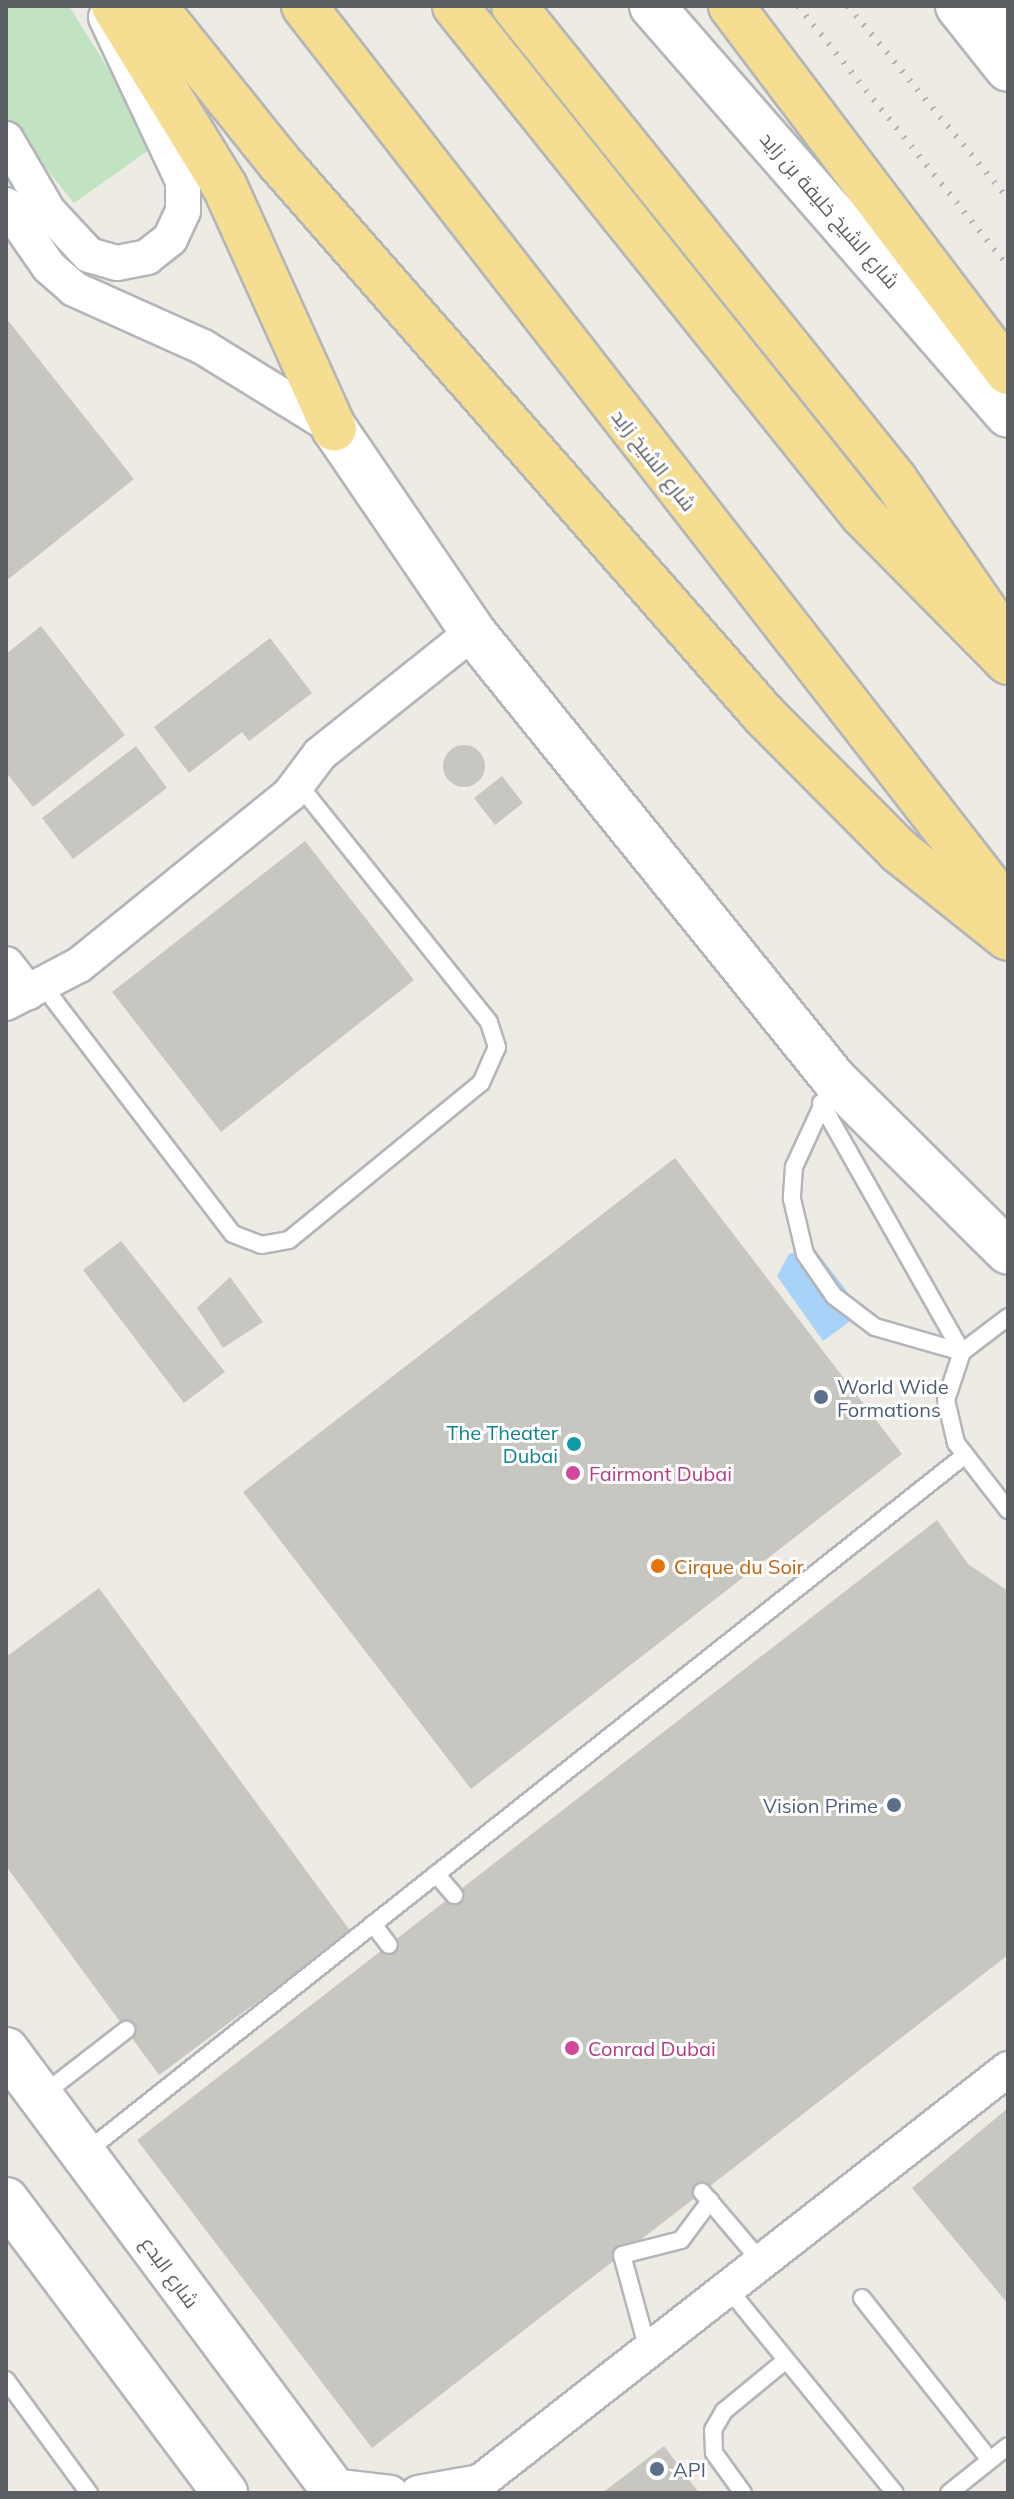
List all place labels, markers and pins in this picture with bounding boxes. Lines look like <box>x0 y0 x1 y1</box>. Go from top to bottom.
place label: World Wide Formations <box>837 1374 949 1421</box>
marker: World Wide Formations <box>812 1388 830 1406</box>
place label: The Theater Dubai <box>446 1420 558 1467</box>
marker: The Theater Dubai <box>565 1435 583 1453</box>
place label: Fairmont Dubai <box>589 1461 732 1485</box>
marker: Fairmont Dubai <box>564 1464 582 1482</box>
place label: Cirque du Soir <box>674 1554 804 1578</box>
marker: Cirque du Soir <box>649 1557 667 1575</box>
place label: Vision Prime <box>763 1793 878 1817</box>
marker: Vision Prime <box>885 1796 903 1814</box>
place label: Conrad Dubai <box>588 2036 716 2060</box>
marker: Conrad Dubai <box>563 2039 581 2057</box>
place label: API <box>673 2457 706 2481</box>
marker: API <box>648 2460 666 2478</box>

